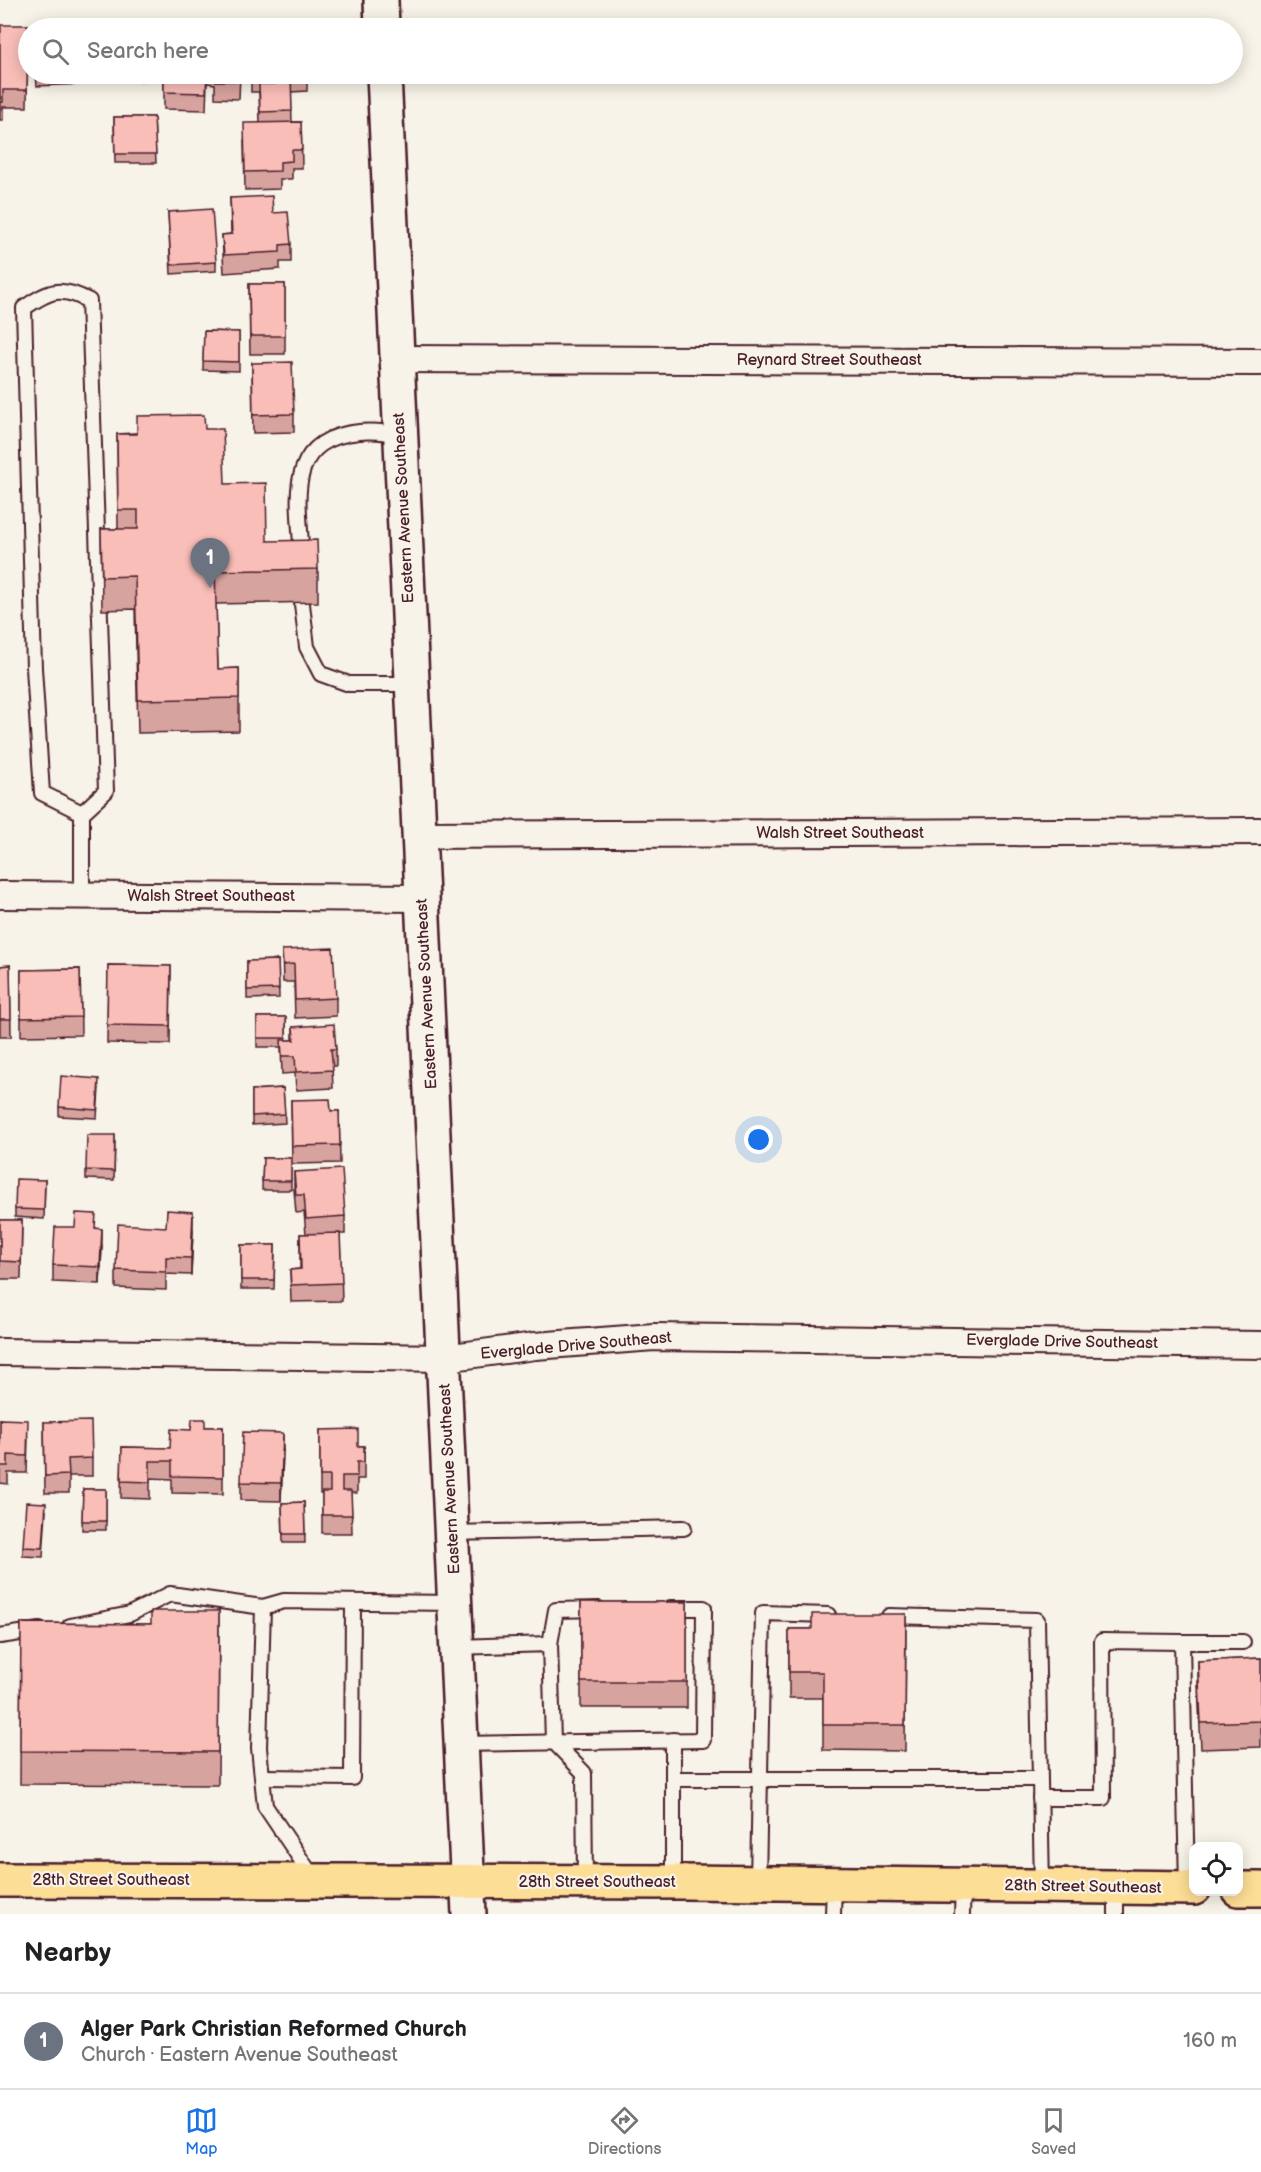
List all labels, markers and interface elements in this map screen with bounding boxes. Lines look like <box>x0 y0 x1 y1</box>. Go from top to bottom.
search box <box>18 18 1243 84</box>
icon: search <box>39 35 72 68</box>
text: Search here <box>87 38 209 65</box>
street label: Reynard Street Southeast <box>736 351 922 370</box>
street label: Eastern Avenue Southeast <box>390 412 418 604</box>
pin: 1 <box>190 538 230 588</box>
street label: Walsh Street Southeast <box>756 824 924 843</box>
street label: Walsh Street Southeast <box>127 887 295 906</box>
street label: Eastern Avenue Southeast <box>413 898 441 1090</box>
your location <box>744 1125 773 1154</box>
street label: Everglade Drive Southeast <box>480 1328 673 1364</box>
street label: Everglade Drive Southeast <box>966 1331 1158 1353</box>
street label: Eastern Avenue Southeast <box>436 1383 464 1575</box>
map controls <box>1189 1842 1243 1896</box>
button: locate <box>1189 1842 1243 1896</box>
street label: 28th Street Southeast <box>32 1871 190 1890</box>
street label: 28th Street Southeast <box>518 1873 676 1892</box>
street label: 28th Street Southeast <box>1004 1876 1162 1898</box>
text: Nearby <box>24 1938 111 1969</box>
text: Alger Park Christian Reformed Church <box>81 2016 467 2043</box>
text: 1 <box>39 2029 48 2053</box>
text: 160 m <box>1183 2029 1237 2053</box>
text: Church · Eastern Avenue Southeast <box>81 2043 398 2067</box>
tab: Map <box>185 2104 218 2159</box>
tab: Directions <box>588 2104 661 2159</box>
tab: Saved <box>1031 2104 1076 2159</box>

